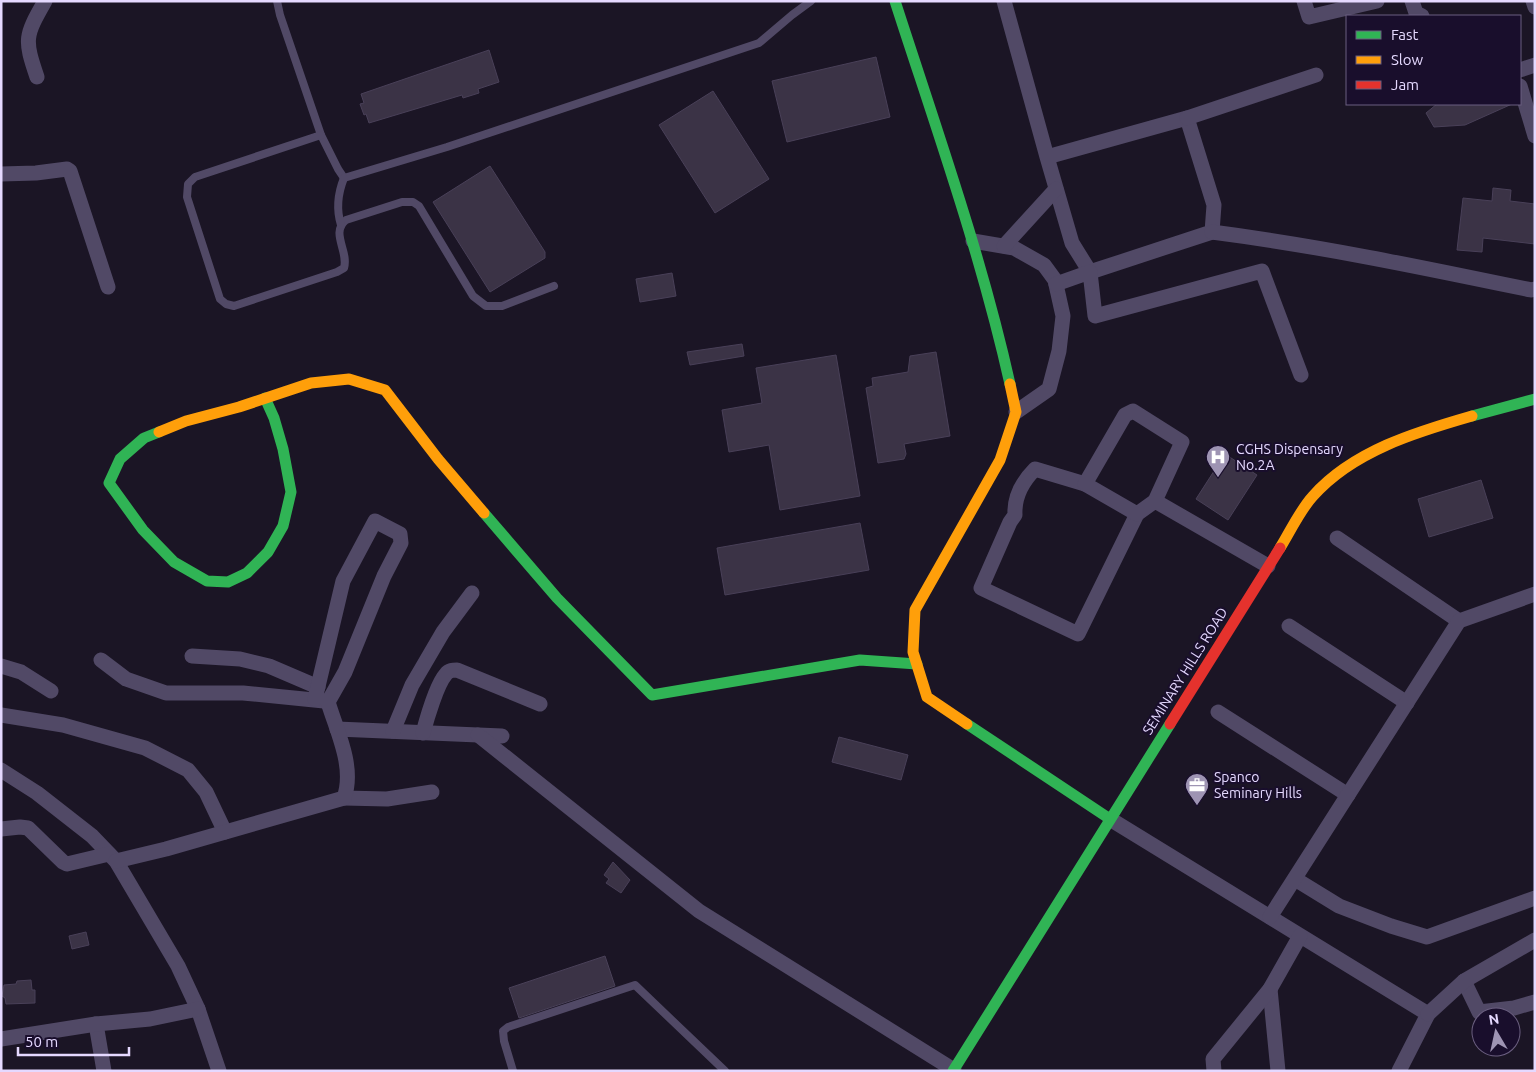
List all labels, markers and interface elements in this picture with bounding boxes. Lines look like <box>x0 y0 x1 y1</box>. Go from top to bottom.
legend <box>1346 15 1521 105</box>
text: Fast <box>1391 26 1419 43</box>
text: Slow <box>1391 51 1424 68</box>
text: Jam <box>1391 76 1419 93</box>
place label: CGHS Dispensary No.2A <box>1236 441 1343 473</box>
hospital icon: CGHS Dispensary No.2A <box>1205 444 1231 478</box>
street label: SEMINARY HILLS ROAD <box>1139 604 1231 737</box>
place label: Spanco Seminary Hills <box>1214 769 1302 801</box>
office icon: Spanco Seminary Hills <box>1184 772 1210 806</box>
north arrow <box>1471 1007 1521 1057</box>
text: N <box>1488 1010 1500 1028</box>
scale bar <box>18 1024 129 1056</box>
text: 50 m <box>25 1033 58 1050</box>

